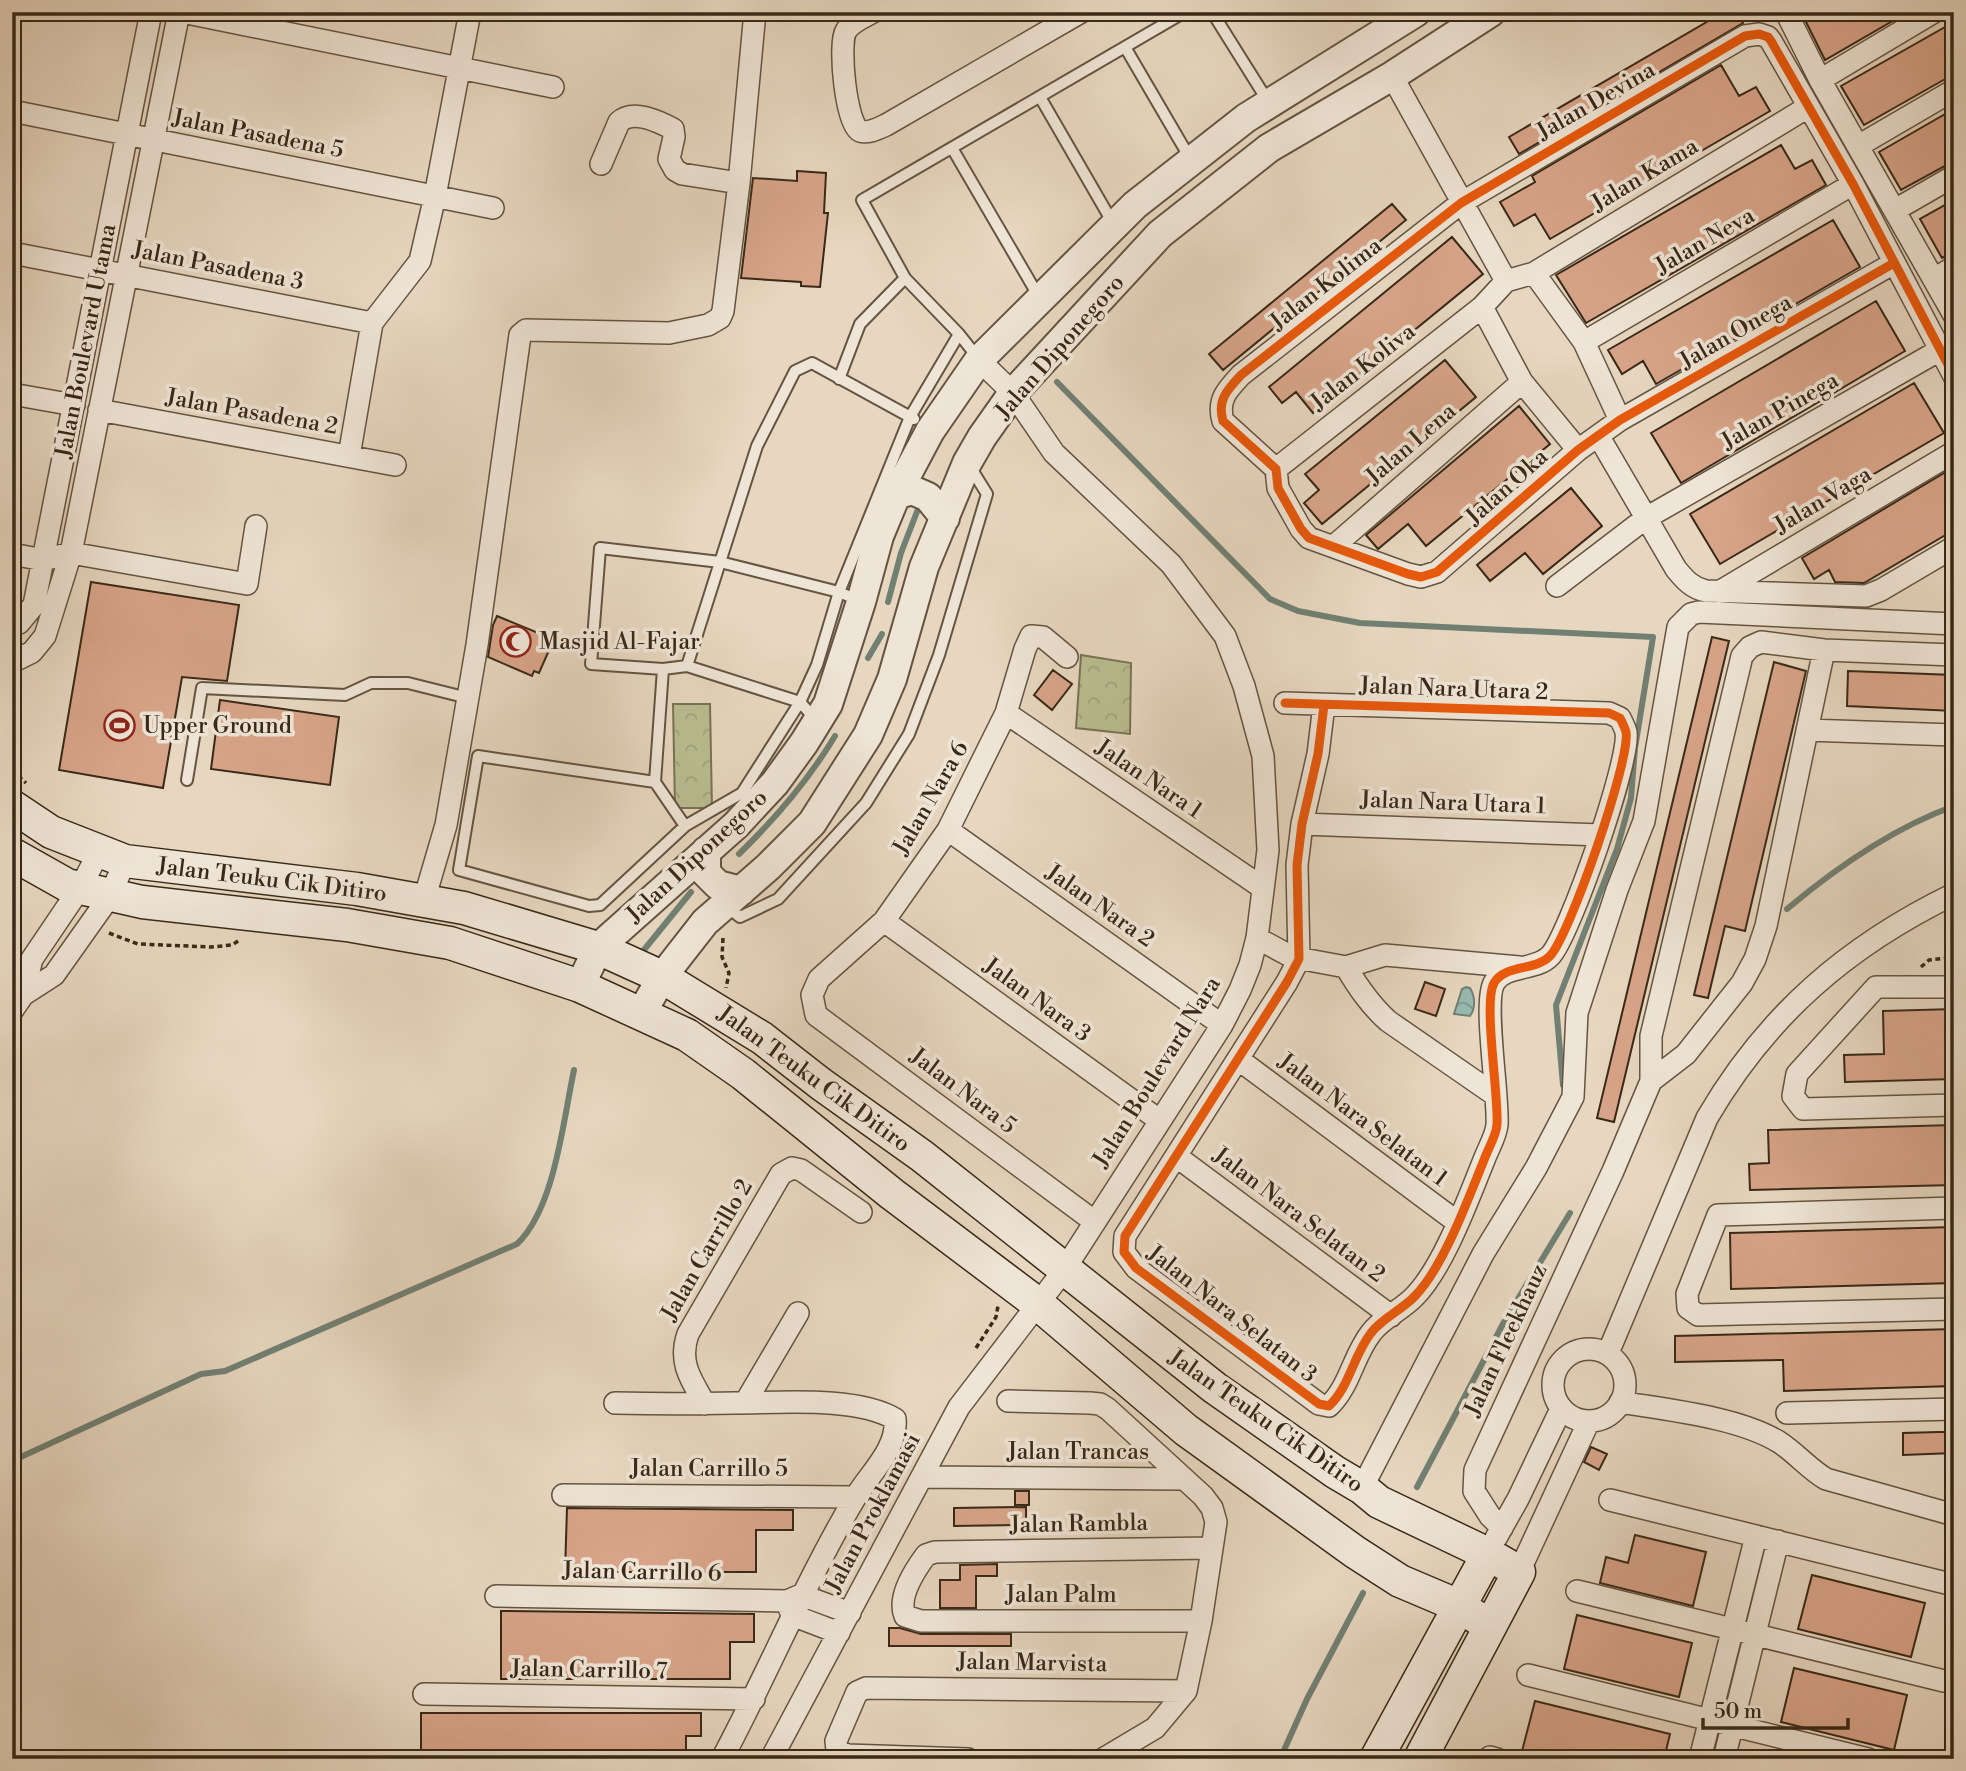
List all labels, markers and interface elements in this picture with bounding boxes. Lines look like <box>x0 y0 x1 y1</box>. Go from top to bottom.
street label: Jalan Devina <box>1531 56 1660 147</box>
street label: Jalan Pasadena 5 <box>169 104 346 164</box>
street label: Jalan Kama <box>1586 132 1704 218</box>
street label: Jalan Neva <box>1650 201 1760 281</box>
street label: Jalan Boulevard Utama <box>49 221 123 461</box>
street label: Jalan Kolima <box>1264 232 1388 337</box>
street label: Jalan Pasadena 3 <box>129 236 306 296</box>
street label: Jalan Diponegoro <box>989 269 1131 426</box>
street label: Jalan Onega <box>1674 288 1797 376</box>
street label: Jalan Koliva <box>1304 317 1421 417</box>
street label: Jalan Pinega <box>1716 366 1844 456</box>
street label: Jalan Pasadena 2 <box>163 383 340 441</box>
street label: Jalan Lena <box>1359 397 1462 491</box>
street label: Jalan Oka <box>1459 443 1554 532</box>
street label: Jalan Vaga <box>1769 460 1877 540</box>
mosque icon: Masjid Al-Fajar <box>499 625 533 659</box>
place label: Masjid Al-Fajar <box>539 628 700 656</box>
street label: Jalan Nara Utara 2 <box>1358 672 1549 706</box>
sports icon: Upper Ground <box>103 709 137 743</box>
place label: Upper Ground <box>143 712 292 740</box>
street label: Jalan Nara 1 <box>1089 732 1208 825</box>
street label: Jalan Nara 6 <box>887 736 975 861</box>
street label: Jalan Diponegoro <box>620 783 773 929</box>
street label: Jalan Nara Utara 1 <box>1359 786 1546 820</box>
street label: Jalan Teuku Cik Ditiro <box>155 852 388 908</box>
street label: Jalan Nara 2 <box>1040 858 1160 954</box>
street label: Jalan Nara 3 <box>977 951 1096 1048</box>
street label: Jalan Boulevard Nara <box>1087 971 1227 1173</box>
street label: Jalan Teuku Cik Ditiro <box>711 999 916 1158</box>
street label: Jalan Nara 5 <box>904 1041 1022 1140</box>
street label: Jalan Nara Selatan 1 <box>1272 1047 1453 1193</box>
street label: Jalan Nara Selatan 2 <box>1207 1141 1390 1289</box>
street label: Jalan Carrillo 2 <box>655 1174 759 1326</box>
street label: Jalan Nara Selatan 3 <box>1141 1238 1322 1389</box>
street label: Jalan Fleekhauz <box>1458 1259 1554 1422</box>
street label: Jalan Teuku Cik Ditiro <box>1162 1343 1369 1499</box>
street label: Jalan Proklamasi <box>819 1429 927 1598</box>
street label: Jalan Trancas <box>1006 1438 1149 1466</box>
street label: Jalan Carrillo 5 <box>629 1455 788 1483</box>
street label: Jalan Rambla <box>1009 1509 1149 1539</box>
street label: Jalan Carrillo 6 <box>561 1557 722 1587</box>
street label: Jalan Palm <box>1004 1581 1117 1609</box>
street label: Jalan Marvista <box>955 1648 1108 1678</box>
street label: Jalan Carrillo 7 <box>509 1655 668 1685</box>
scale bar <box>1703 1687 1849 1731</box>
text: 50 m <box>1714 1699 1762 1725</box>

